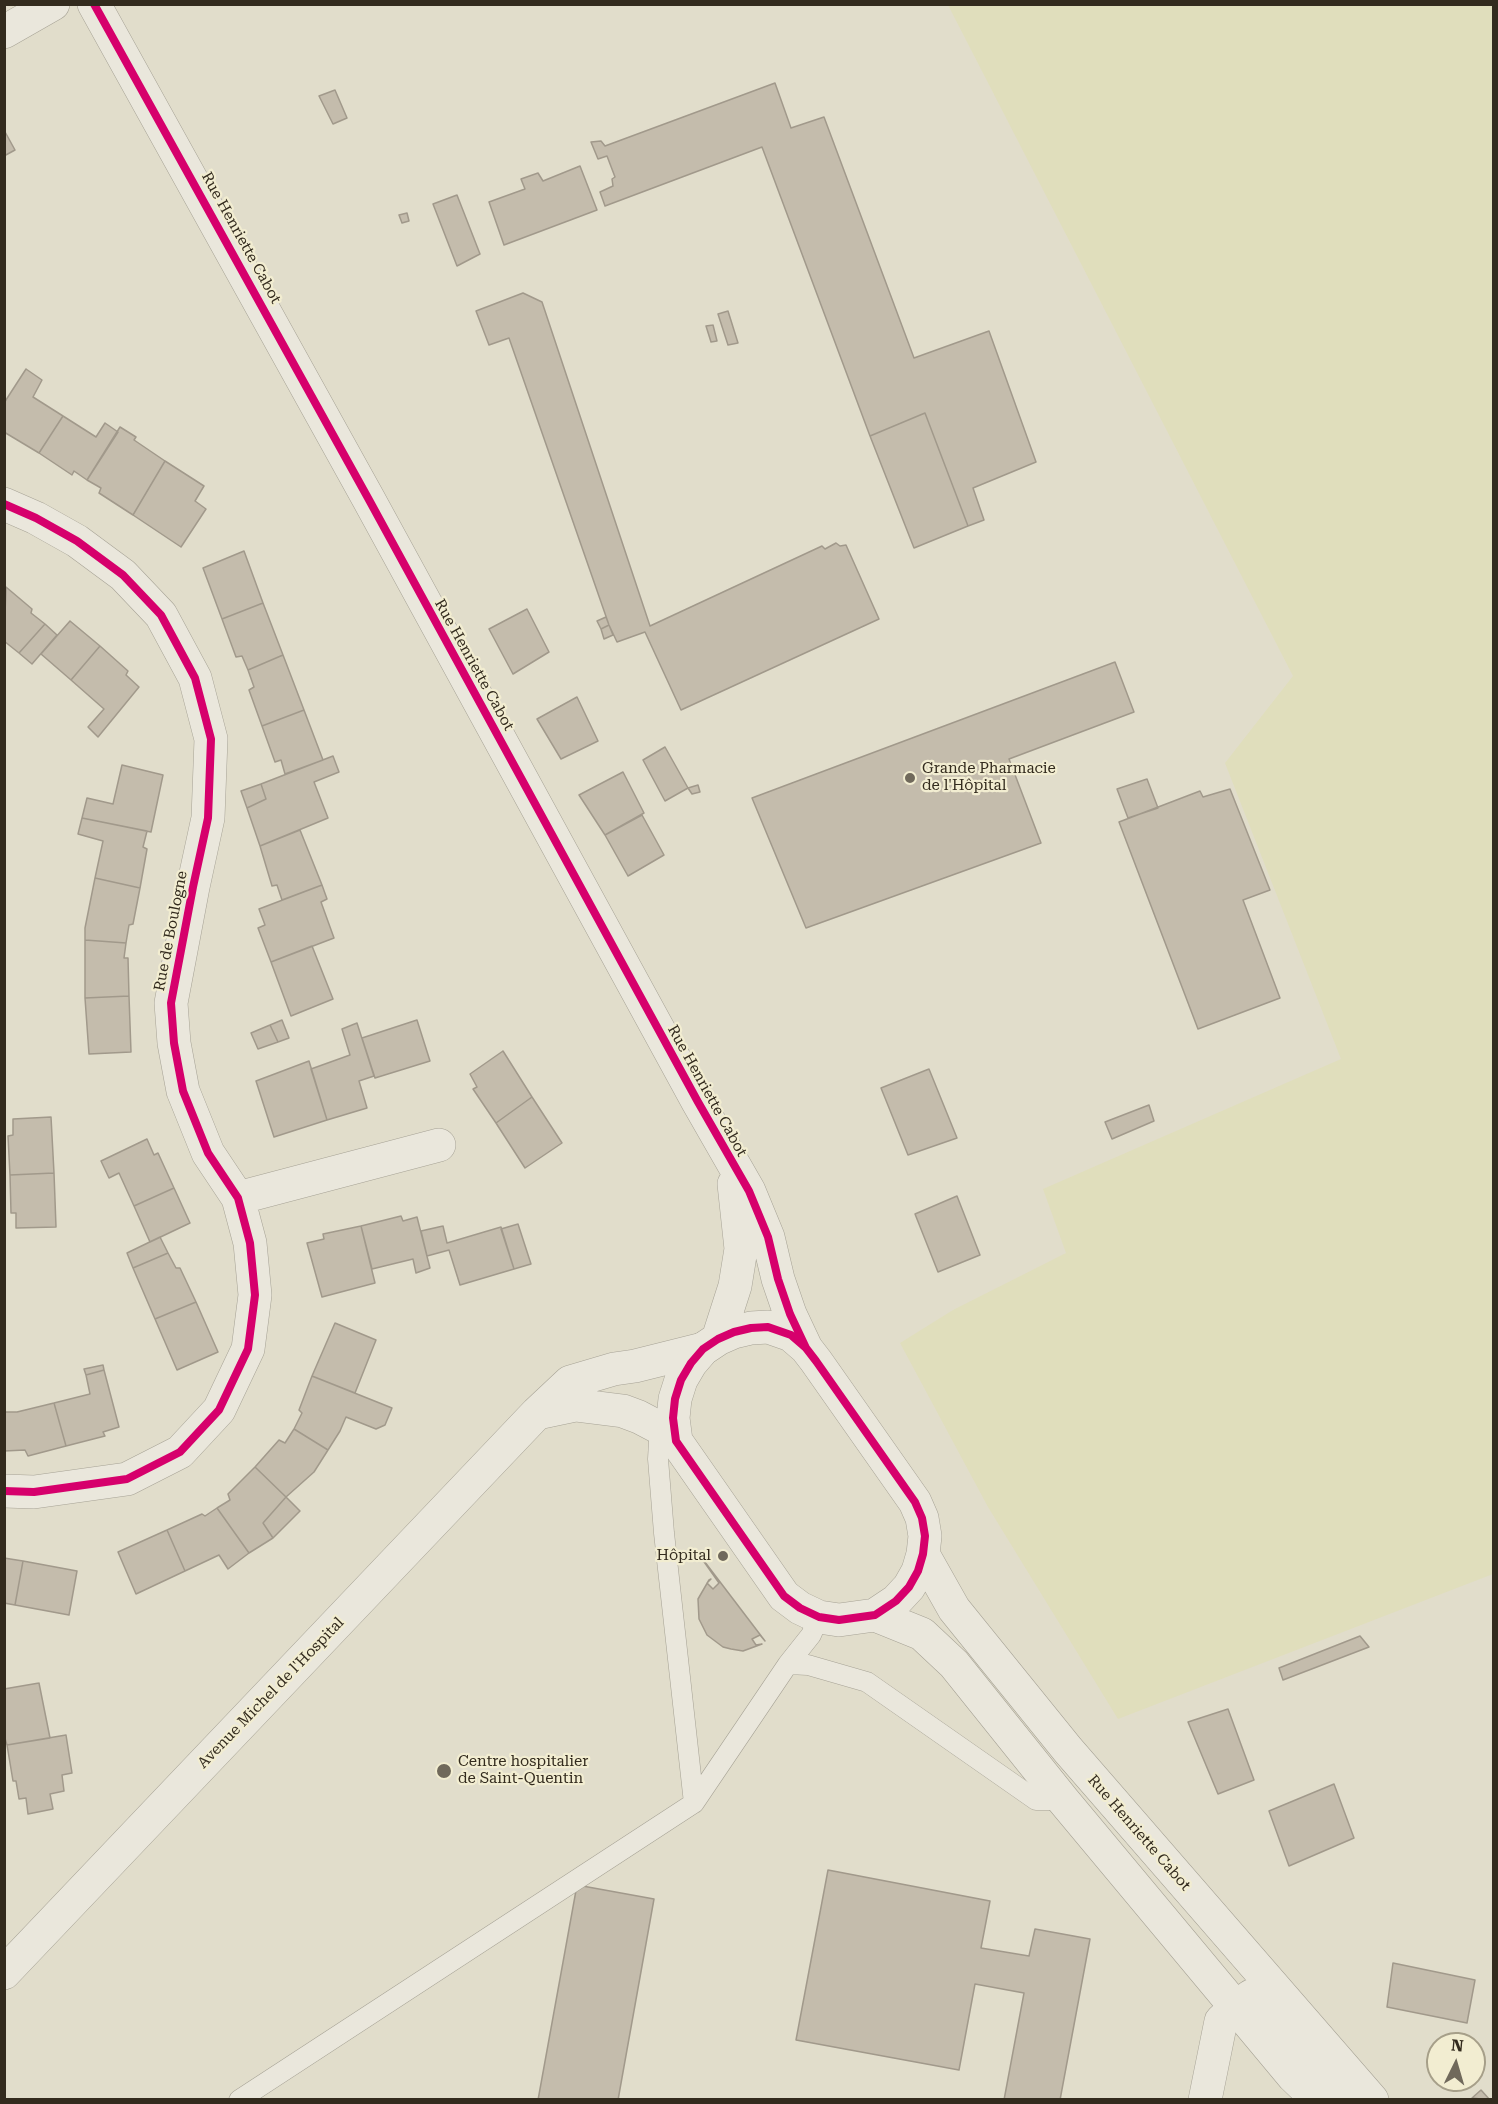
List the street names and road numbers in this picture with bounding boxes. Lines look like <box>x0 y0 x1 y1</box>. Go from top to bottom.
street label: Rue Henriette Cabot <box>197 169 285 307</box>
street label: Rue Henriette Cabot <box>430 596 518 734</box>
street label: Rue de Boulogne <box>151 869 191 993</box>
street label: Rue Henriette Cabot <box>663 1022 751 1160</box>
street label: Avenue Michel de l'Hospital <box>194 1614 348 1772</box>
street label: Rue Henriette Cabot <box>1084 1771 1194 1895</box>

